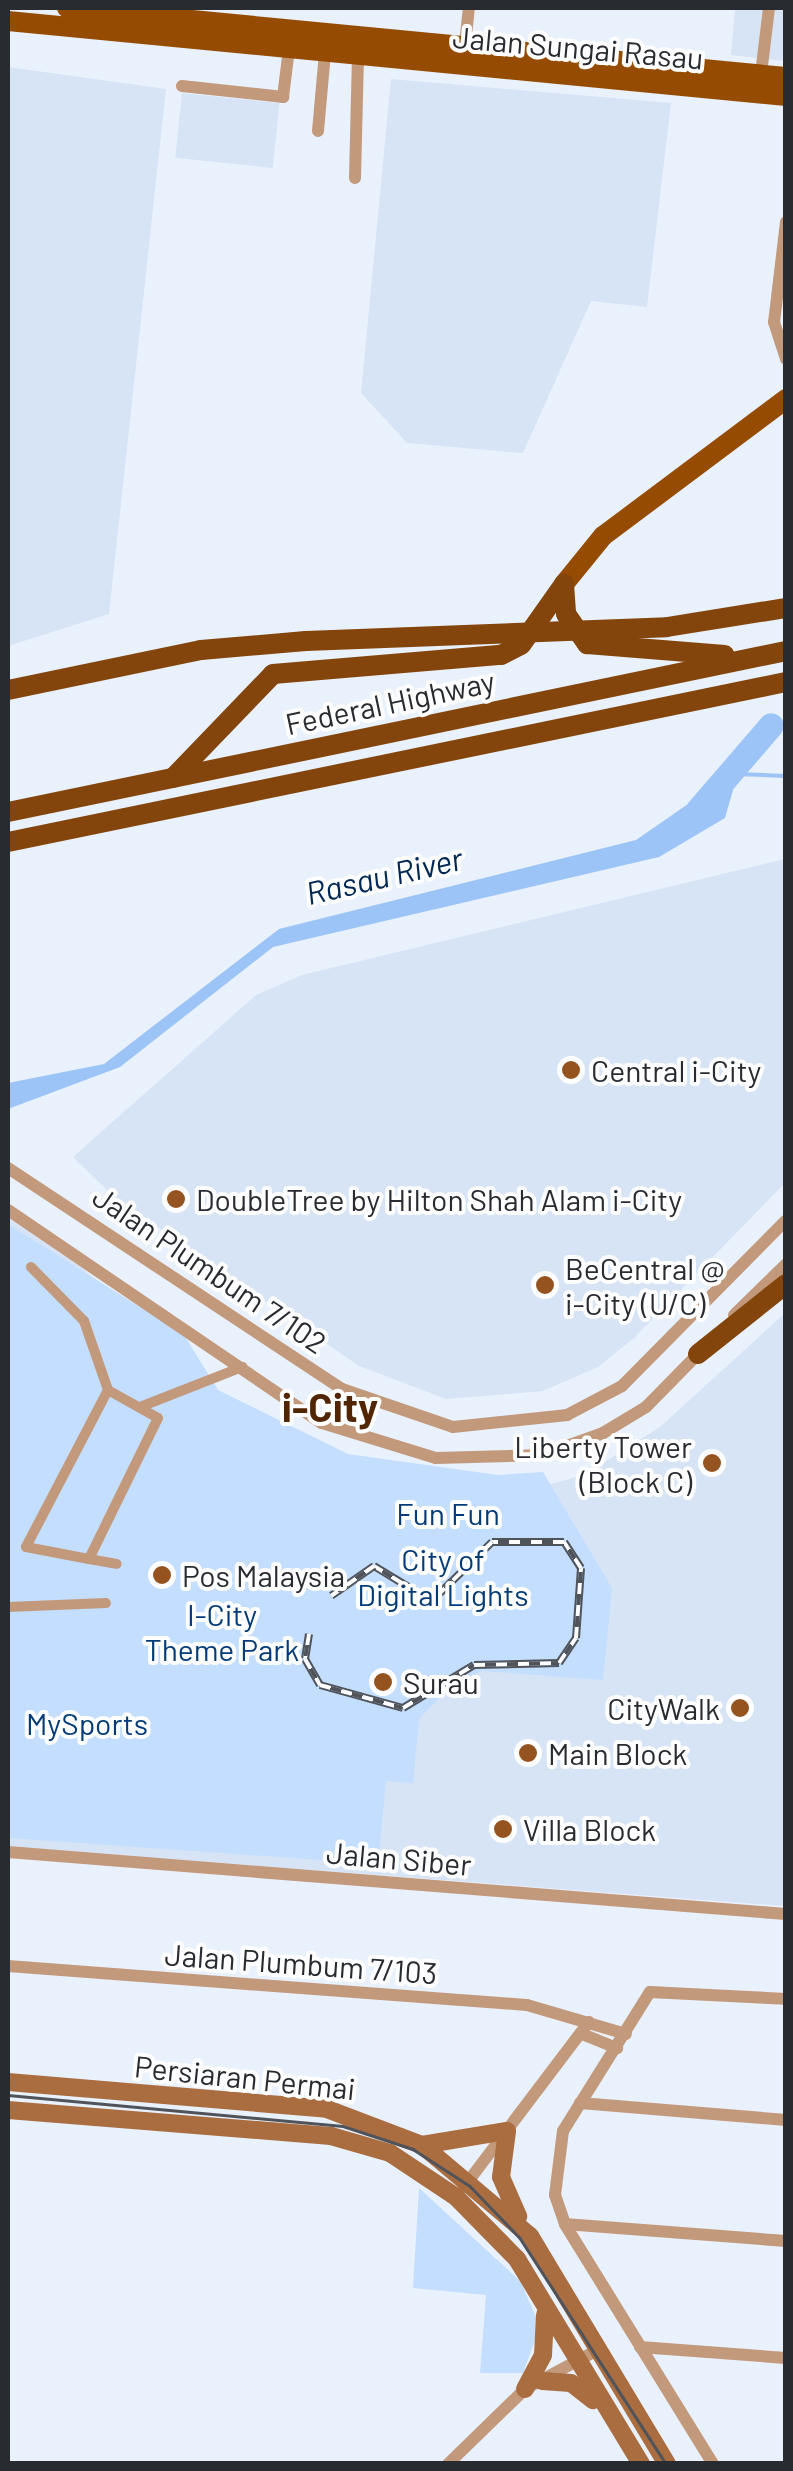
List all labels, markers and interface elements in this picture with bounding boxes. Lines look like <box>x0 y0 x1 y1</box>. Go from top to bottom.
street label: Jalan Sungai Rasau <box>451 18 705 76</box>
street label: Federal Highway <box>282 662 498 742</box>
water label: Rasau River <box>302 838 466 912</box>
place label: Central i-City <box>591 1052 761 1088</box>
marker: Central i-City <box>560 1059 582 1081</box>
street label: Jalan Plumbum 7/102 <box>86 1178 334 1360</box>
place label: DoubleTree by Hilton Shah Alam i-City <box>196 1181 682 1217</box>
marker: DoubleTree by Hilton Shah Alam i-City <box>165 1188 187 1210</box>
place label: BeCentral @ i-City (U/C) <box>565 1250 725 1320</box>
marker: BeCentral @ i-City (U/C) <box>534 1274 556 1296</box>
district label: i-City <box>282 1382 378 1430</box>
place label: Liberty Tower (Block C) <box>514 1428 692 1498</box>
marker: Liberty Tower (Block C) <box>701 1452 723 1474</box>
park label: Fun Fun <box>396 1495 500 1531</box>
park label: City of Digital Lights <box>357 1541 529 1612</box>
place label: Pos Malaysia <box>182 1557 345 1593</box>
marker: Pos Malaysia <box>151 1564 173 1586</box>
park label: I-City Theme Park <box>145 1596 299 1666</box>
place label: Surau <box>403 1664 479 1700</box>
marker: Surau <box>372 1671 394 1693</box>
place label: CityWalk <box>607 1690 720 1726</box>
marker: CityWalk <box>729 1697 751 1719</box>
park label: MySports <box>26 1705 148 1741</box>
place label: Main Block <box>548 1735 687 1771</box>
marker: Main Block <box>517 1742 539 1764</box>
place label: Villa Block <box>523 1811 656 1847</box>
marker: Villa Block <box>492 1818 514 1840</box>
street label: Jalan Siber <box>325 1834 473 1882</box>
street label: Jalan Plumbum 7/103 <box>164 1936 438 1990</box>
street label: Persiaran Permai <box>133 2048 357 2106</box>

